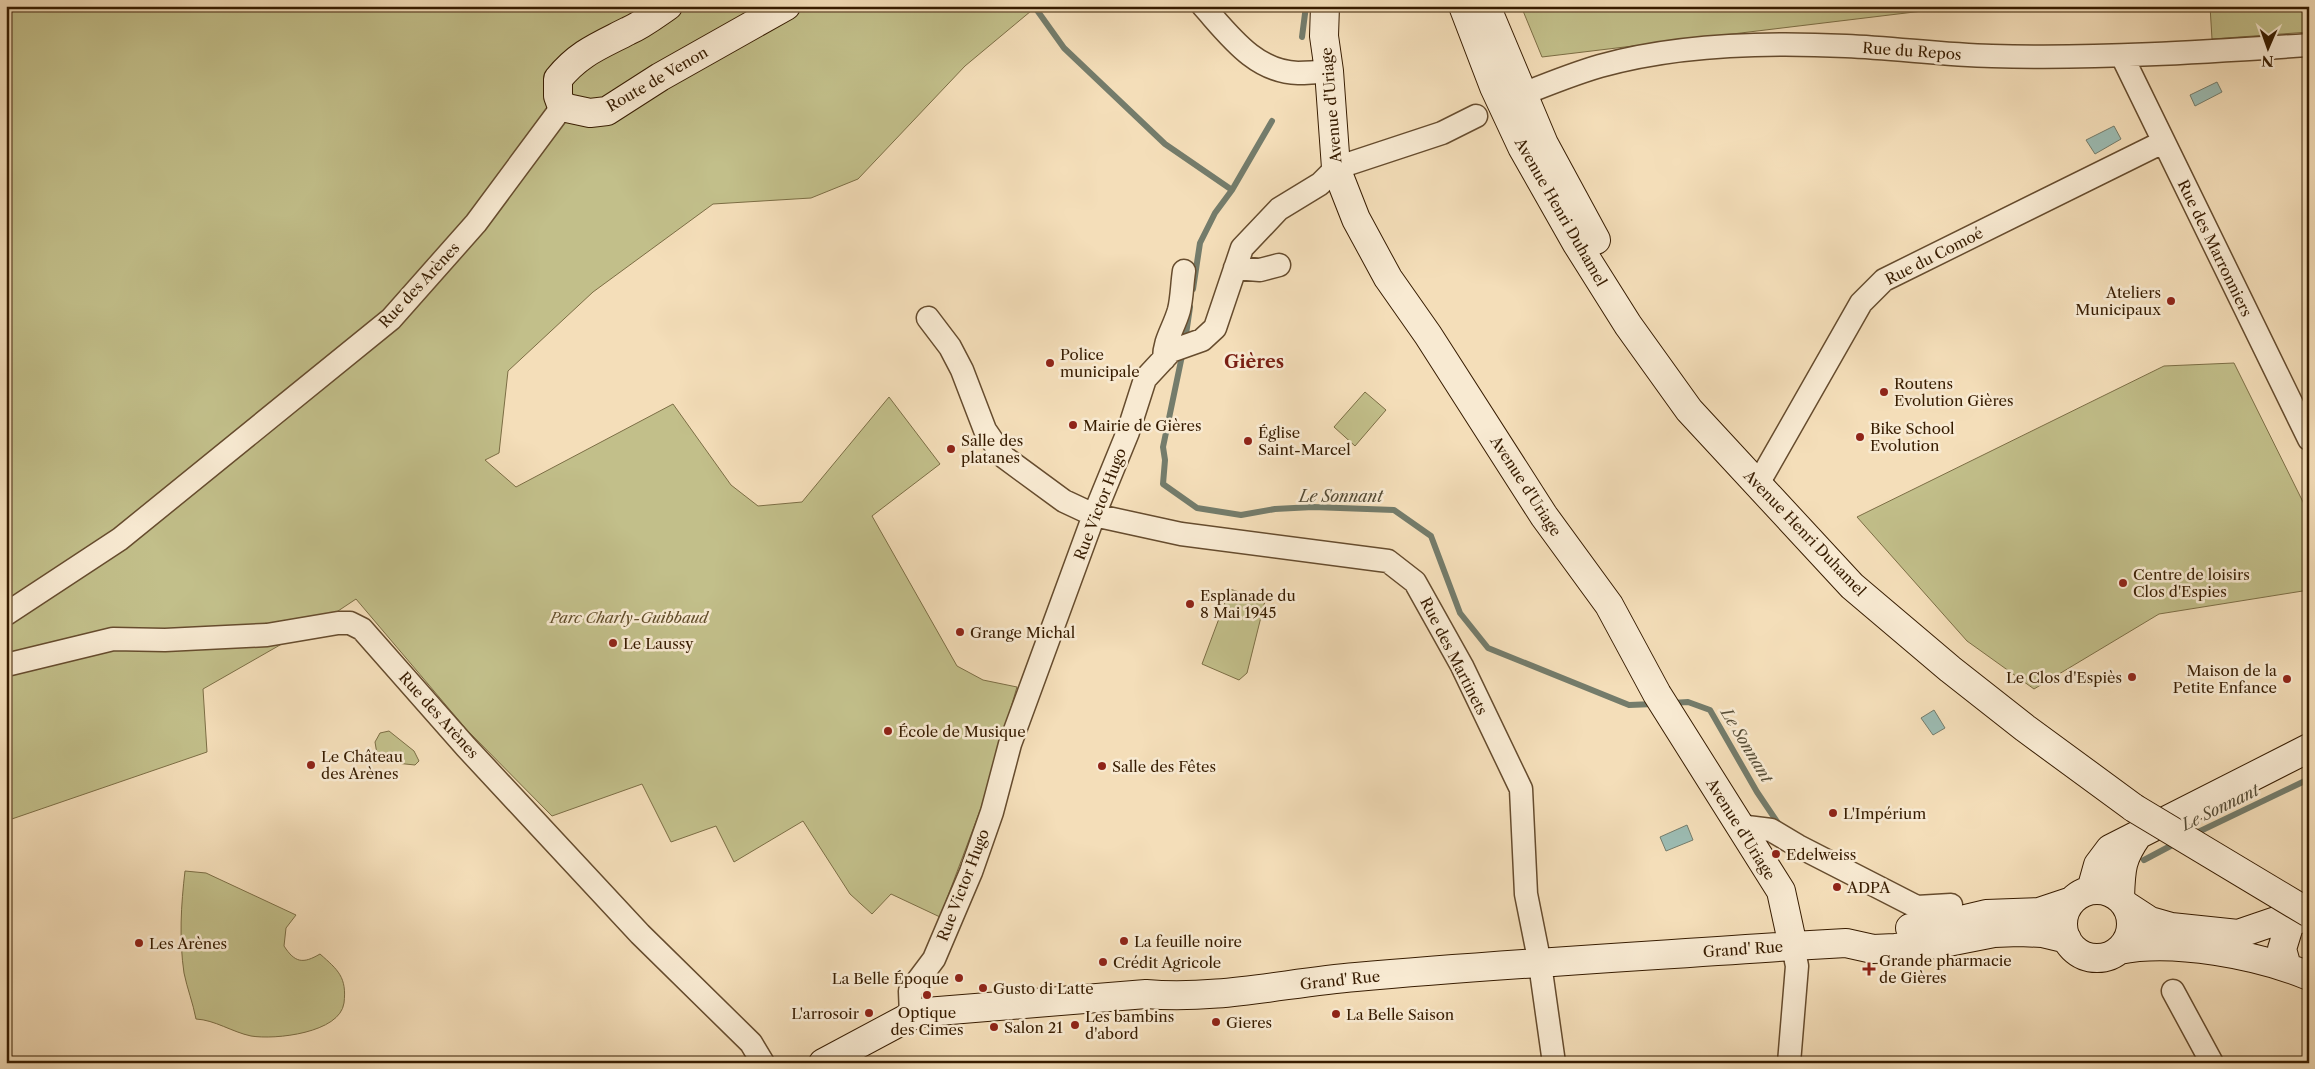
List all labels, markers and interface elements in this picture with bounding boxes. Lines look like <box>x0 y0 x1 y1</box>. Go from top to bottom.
north arrow <box>2242 22 2292 72</box>
street label: Rue du Repos <box>1862 38 1962 64</box>
street label: Route de Venon <box>603 42 712 116</box>
street label: Avenue d'Uriage <box>1316 46 1346 165</box>
text: N <box>2261 52 2274 70</box>
street label: Avenue Henri Duhamel <box>1510 134 1612 290</box>
street label: Rue des Marronniers <box>2174 176 2256 320</box>
street label: Rue du Comoé <box>1882 223 1986 289</box>
street label: Rue des Arènes <box>375 238 463 332</box>
place label: Ateliers Municipaux <box>2075 283 2161 319</box>
marker: Ateliers Municipaux <box>2165 295 2177 307</box>
place label: Police municipale <box>1060 345 1140 381</box>
district label: Gières <box>1224 351 1284 373</box>
marker: Police municipale <box>1044 357 1056 369</box>
place label: Routens Evolution Gières <box>1894 374 2013 410</box>
marker: Routens Evolution Gières <box>1878 386 1890 398</box>
place label: Mairie de Gières <box>1083 416 1201 435</box>
marker: Mairie de Gières <box>1067 419 1079 431</box>
place label: Bike School Evolution <box>1870 419 1955 455</box>
place label: Église Saint-Marcel <box>1258 423 1351 459</box>
place label: Salle des platanes <box>961 431 1023 467</box>
street label: Avenue d'Uriage <box>1486 431 1566 540</box>
marker: Bike School Evolution <box>1854 431 1866 443</box>
marker: Église Saint-Marcel <box>1242 435 1254 447</box>
marker: Salle des platanes <box>945 443 957 455</box>
street label: Rue Victor Hugo <box>1070 445 1130 563</box>
street label: Avenue Henri Duhamel <box>1739 465 1871 600</box>
water label: Le Sonnant <box>1297 486 1384 506</box>
place label: Centre de loisirs Clos d'Espies <box>2133 565 2250 601</box>
marker: Centre de loisirs Clos d'Espies <box>2117 577 2129 589</box>
place label: Esplanade du 8 Mai 1945 <box>1200 586 1296 622</box>
street label: Rue des Martinets <box>1416 594 1492 718</box>
marker: Esplanade du 8 Mai 1945 <box>1184 598 1196 610</box>
park label: Parc Charly-Guibbaud <box>549 608 710 627</box>
place label: Grange Michal <box>970 623 1076 642</box>
marker: Grange Michal <box>954 626 966 638</box>
place label: Le Laussy <box>623 634 694 653</box>
marker: Le Laussy <box>607 637 619 649</box>
place label: Maison de la Petite Enfance <box>2173 661 2277 697</box>
street label: Rue des Arènes <box>395 668 483 762</box>
place label: Le Clos d'Espiès <box>2006 668 2122 687</box>
marker: Le Clos d'Espiès <box>2126 671 2138 683</box>
marker: Maison de la Petite Enfance <box>2281 673 2293 685</box>
water label: Le Sonnant <box>1716 702 1778 787</box>
place label: École de Musique <box>898 722 1026 741</box>
marker: École de Musique <box>882 725 894 737</box>
place label: Le Château des Arènes <box>321 747 403 783</box>
place label: Salle des Fêtes <box>1112 757 1216 776</box>
marker: Le Château des Arènes <box>305 759 317 771</box>
marker: Salle des Fêtes <box>1096 760 1108 772</box>
street label: Avenue d'Uriage <box>1702 774 1780 883</box>
water label: Le Sonnant <box>2176 779 2263 835</box>
place label: L'Impérium <box>1843 804 1926 823</box>
marker: L'Impérium <box>1827 807 1839 819</box>
street label: Rue Victor Hugo <box>933 826 993 944</box>
place label: Edelweiss <box>1786 845 1856 864</box>
marker: Edelweiss <box>1770 848 1782 860</box>
place label: ADPA <box>1846 878 1891 897</box>
marker: ADPA <box>1831 881 1843 893</box>
place label: La feuille noire <box>1134 932 1242 951</box>
place label: Les Arènes <box>149 934 227 953</box>
marker: La feuille noire <box>1118 935 1130 947</box>
marker: Les Arènes <box>133 937 145 949</box>
street label: Grand' Rue <box>1702 937 1784 961</box>
place label: Grande pharmacie de Gières <box>1879 951 2012 987</box>
place label: Crédit Agricole <box>1113 953 1221 972</box>
marker: Crédit Agricole <box>1097 956 1109 968</box>
marker: Grande pharmacie de Gières <box>1863 963 1875 975</box>
street label: Grand' Rue <box>1299 966 1381 994</box>
place label: La Belle Époque <box>832 969 949 988</box>
marker: La Belle Époque <box>953 972 965 984</box>
place label: Gusto di Latte <box>993 979 1094 998</box>
marker: Gusto di Latte <box>977 982 989 994</box>
marker: Optique des Cimes <box>921 989 933 1001</box>
place label: Optique des Cimes <box>890 1003 964 1039</box>
place label: L'arrosoir <box>791 1004 860 1023</box>
place label: La Belle Saison <box>1346 1005 1455 1024</box>
marker: L'arrosoir <box>863 1007 875 1019</box>
place label: Les bambins d'abord <box>1085 1007 1174 1043</box>
marker: La Belle Saison <box>1330 1008 1342 1020</box>
place label: Gieres <box>1226 1013 1272 1032</box>
marker: Gieres <box>1210 1016 1222 1028</box>
place label: Salon 21 <box>1004 1018 1063 1037</box>
marker: Les bambins d'abord <box>1069 1019 1081 1031</box>
marker: Salon 21 <box>988 1021 1000 1033</box>

